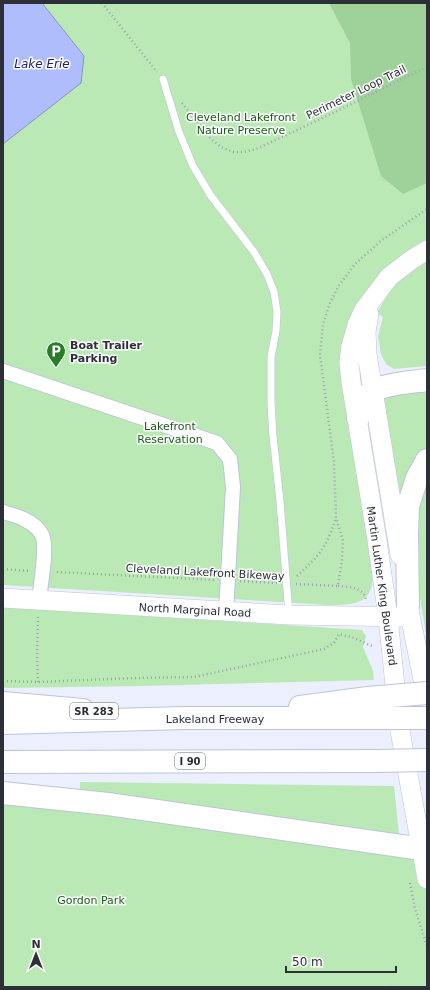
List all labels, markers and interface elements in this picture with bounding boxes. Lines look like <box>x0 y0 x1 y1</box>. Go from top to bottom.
water label: Lake Erie <box>14 57 70 71</box>
street label: Perimeter Loop Trail <box>304 63 408 122</box>
park label: Cleveland Lakefront Nature Preserve <box>186 111 297 137</box>
place label: Boat Trailer Parking <box>70 339 143 365</box>
parking icon: Boat Trailer Parking <box>45 340 67 368</box>
park label: Lakefront Reservation <box>137 420 203 446</box>
street label: Martin Luther King Boulevard <box>364 505 399 667</box>
street label: Cleveland Lakefront Bikeway <box>125 562 285 583</box>
street label: North Marginal Road <box>138 601 252 620</box>
road number: SR 283 <box>70 703 118 719</box>
street label: Lakeland Freeway <box>166 713 265 726</box>
road number: I 90 <box>175 753 205 769</box>
park label: Gordon Park <box>57 894 125 907</box>
north arrow <box>16 934 56 974</box>
text: N <box>31 938 41 951</box>
scale bar <box>286 948 396 974</box>
text: 50 m <box>292 955 323 969</box>

